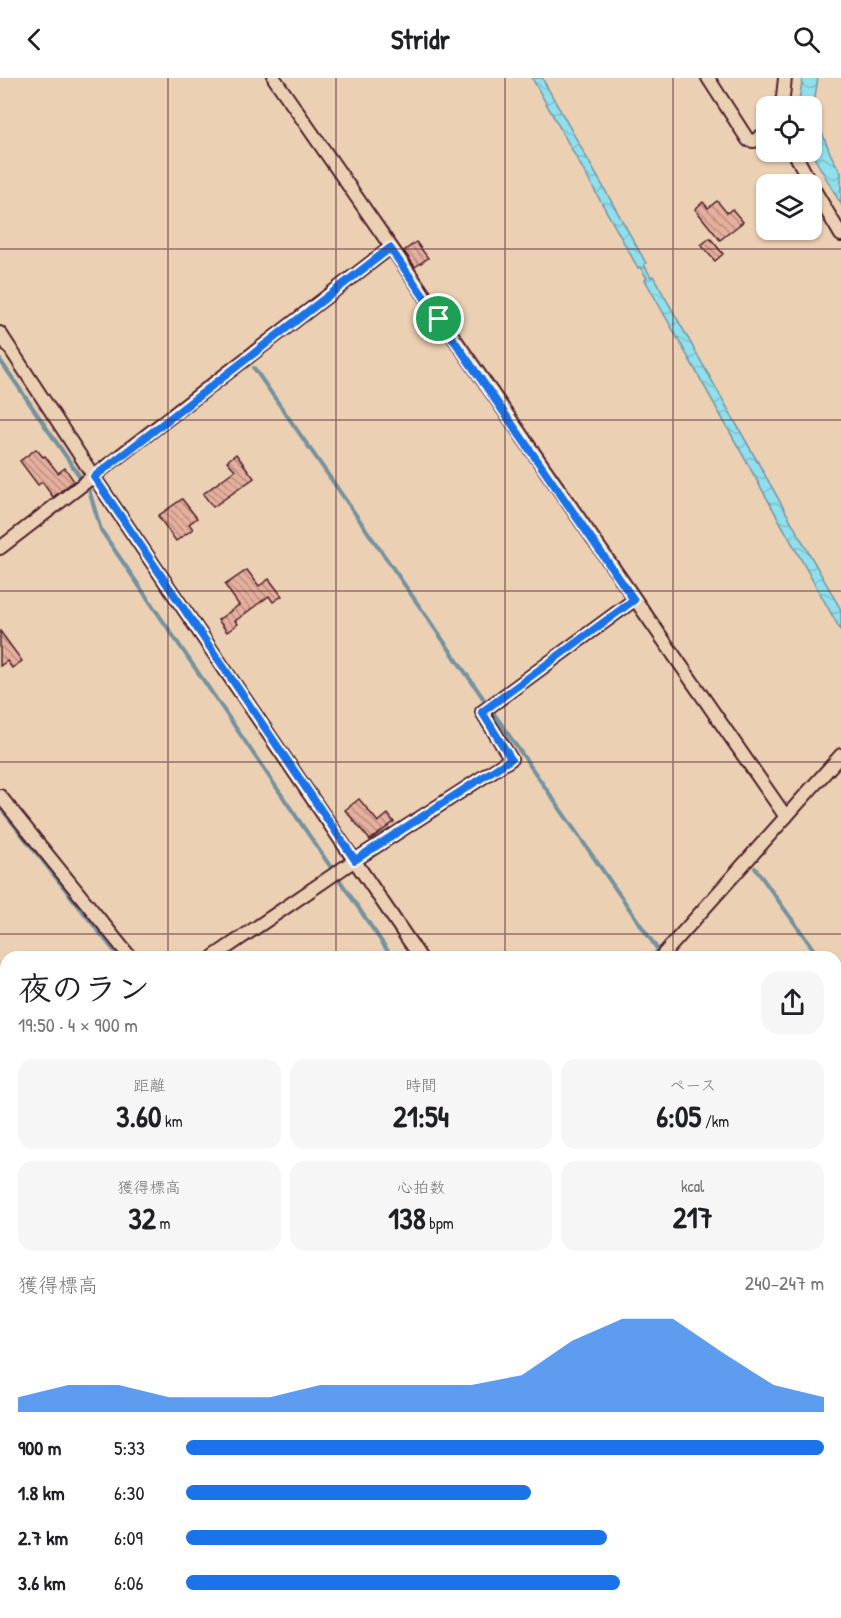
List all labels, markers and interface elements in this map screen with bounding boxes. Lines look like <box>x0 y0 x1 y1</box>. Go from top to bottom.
text: Stridr <box>391 21 450 57</box>
icon: back <box>18 23 51 56</box>
icon: search <box>790 23 823 56</box>
map controls <box>756 96 822 240</box>
button: locate <box>756 96 822 162</box>
button: layers <box>756 174 822 240</box>
pin <box>413 293 464 344</box>
icon: arrive <box>422 302 455 335</box>
text: 夜のラン <box>18 966 150 1010</box>
button: share <box>761 971 824 1034</box>
text: 19:50 · 4 × 900 m <box>18 1011 138 1038</box>
text: 距離 <box>133 1074 165 1096</box>
text: 時間 <box>405 1074 437 1096</box>
text: ペース <box>669 1074 716 1096</box>
text: 3.60 <box>116 1096 161 1136</box>
text: 21:54 <box>393 1096 449 1136</box>
text: 6:05 <box>656 1096 701 1136</box>
text: km <box>161 1110 183 1132</box>
text: /km <box>701 1110 729 1132</box>
text: kcal <box>681 1175 704 1197</box>
text: 獲得標高 <box>117 1176 181 1198</box>
text: 心拍数 <box>397 1176 445 1198</box>
text: 217 <box>673 1197 713 1237</box>
text: 32 <box>128 1198 156 1238</box>
text: 138 <box>388 1198 426 1238</box>
text: m <box>156 1212 170 1234</box>
text: bpm <box>426 1212 454 1234</box>
text: 240–247 m <box>745 1269 824 1296</box>
text: 獲得標高 <box>18 1271 98 1298</box>
text: 900 m <box>18 1434 61 1461</box>
text: 5:33 <box>114 1434 145 1461</box>
text: 1.8 km <box>18 1479 65 1506</box>
text: 6:30 <box>114 1479 145 1506</box>
text: 2.7 km <box>18 1524 68 1551</box>
text: 6:09 <box>114 1524 143 1551</box>
text: 3.6 km <box>18 1569 66 1596</box>
text: 6:06 <box>114 1569 144 1596</box>

